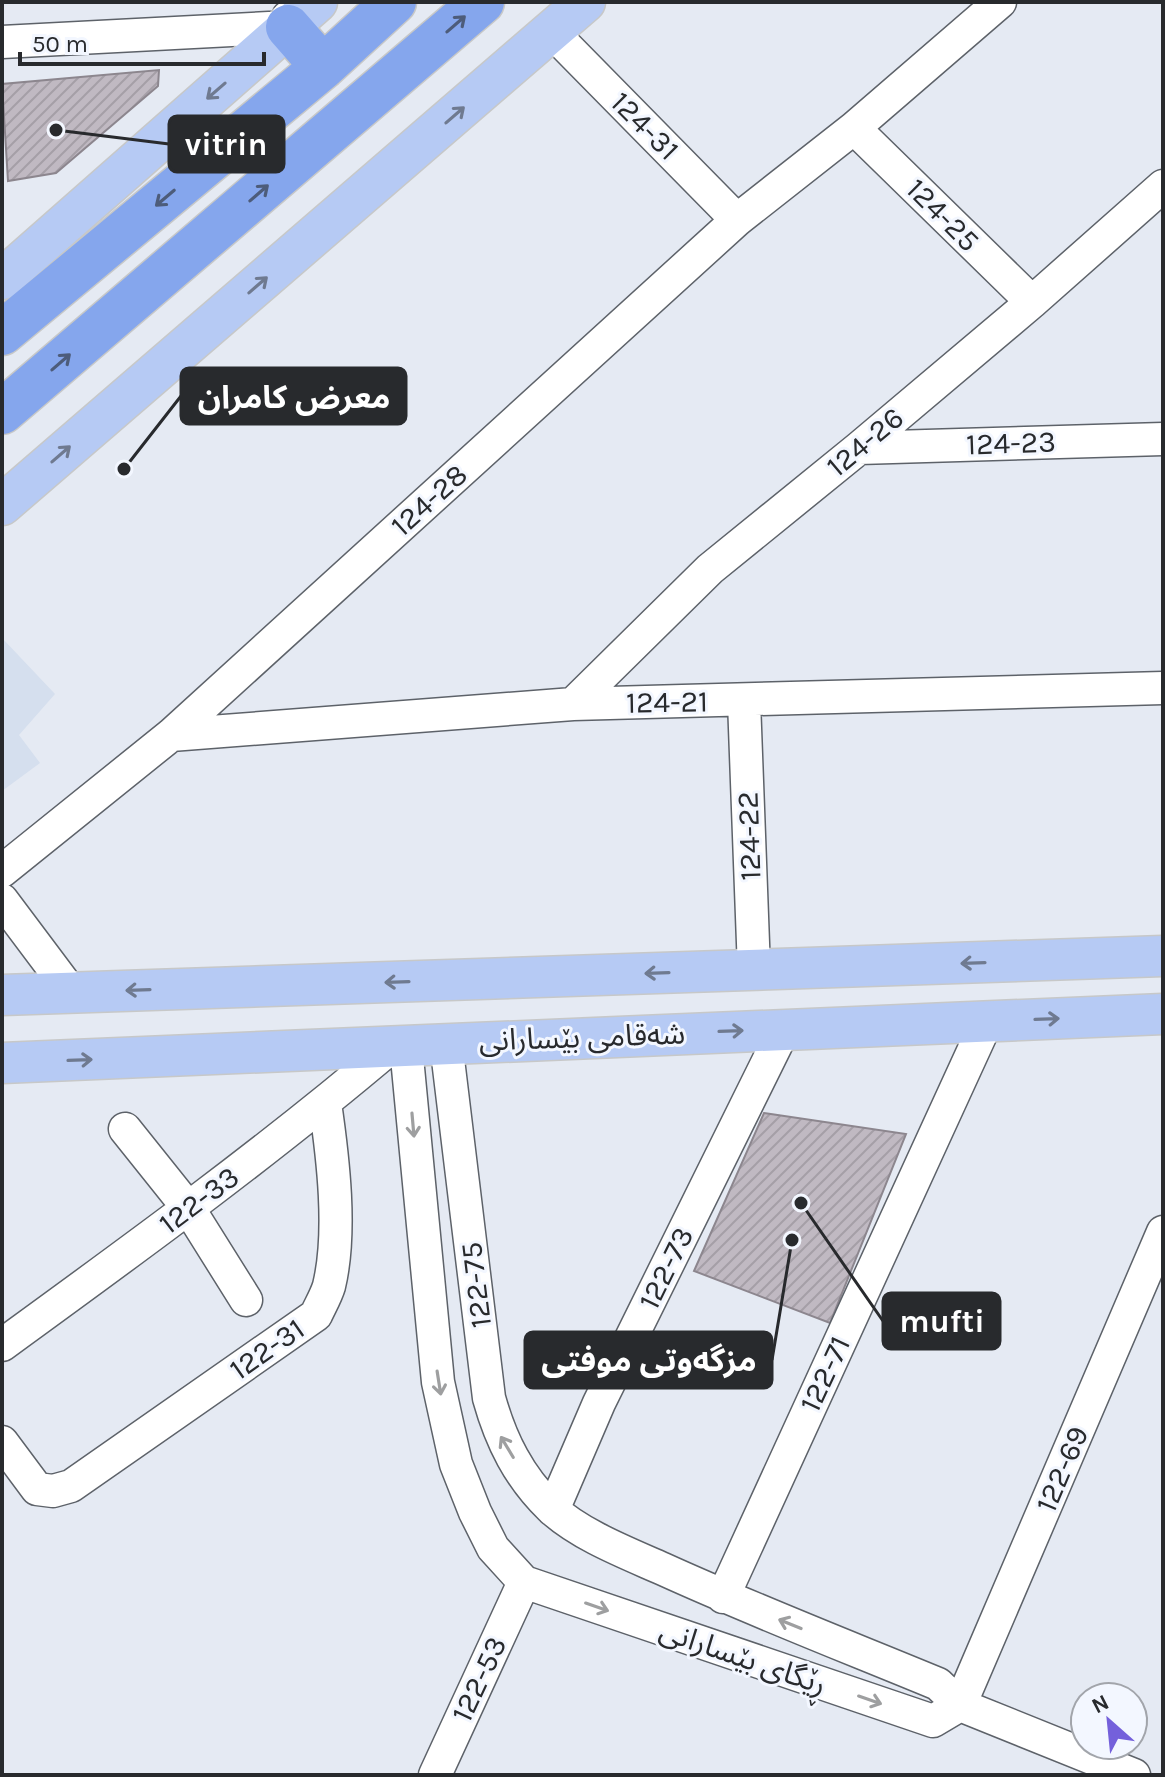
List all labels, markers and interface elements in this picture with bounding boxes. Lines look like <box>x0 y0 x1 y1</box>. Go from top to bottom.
one-way arrow <box>446 15 466 33</box>
scale bar <box>20 16 264 66</box>
text: 50 m <box>32 30 88 58</box>
one-way arrow <box>207 81 227 99</box>
street label: 124-31 <box>603 84 687 168</box>
one-way arrow <box>445 106 465 124</box>
callout: vitrin <box>169 116 284 172</box>
text: vitrin <box>185 126 267 163</box>
street label: 124-25 <box>899 171 987 259</box>
one-way arrow <box>248 184 269 202</box>
one-way arrow <box>155 189 175 207</box>
one-way arrow <box>248 276 268 294</box>
one-way arrow <box>51 353 71 371</box>
callout: معرض كامران <box>181 368 406 424</box>
text: معرض كامران <box>198 379 390 416</box>
street label: 124-26 <box>819 400 911 484</box>
street label: 124-23 <box>966 423 1056 463</box>
one-way arrow <box>50 445 71 463</box>
street label: 124-28 <box>383 456 475 544</box>
street label: 124-21 <box>626 683 708 721</box>
street label: 124-22 <box>729 791 769 881</box>
one-way arrow <box>960 955 987 970</box>
one-way arrow <box>644 966 671 981</box>
one-way arrow <box>384 974 411 989</box>
one-way arrow <box>125 983 152 998</box>
one-way arrow <box>1033 1011 1060 1026</box>
street label: شەقامی بێسارانی <box>478 1015 686 1059</box>
one-way arrow <box>717 1024 744 1039</box>
one-way arrow <box>66 1052 93 1067</box>
one-way arrow <box>406 1111 421 1137</box>
street label: 122-33 <box>152 1158 246 1242</box>
street label: 122-73 <box>631 1221 701 1315</box>
street label: 122-75 <box>453 1240 499 1330</box>
callout: mufti <box>883 1293 1000 1349</box>
text: mufti <box>899 1303 985 1340</box>
street label: 122-31 <box>223 1311 311 1387</box>
street label: 122-71 <box>792 1331 858 1417</box>
callout: مزگەوتی موفتی <box>525 1332 772 1388</box>
text: مزگەوتی موفتی <box>541 1342 757 1379</box>
one-way arrow <box>432 1370 447 1395</box>
street label: 122-69 <box>1028 1421 1096 1517</box>
one-way arrow <box>499 1436 515 1459</box>
one-way arrow <box>585 1601 610 1616</box>
street label: ڕێگای بێسارانی <box>653 1612 831 1708</box>
one-way arrow <box>778 1616 803 1630</box>
street label: 122-53 <box>444 1631 514 1727</box>
north arrow <box>1069 1681 1149 1761</box>
text: N <box>1087 1689 1113 1719</box>
one-way arrow <box>857 1693 882 1708</box>

